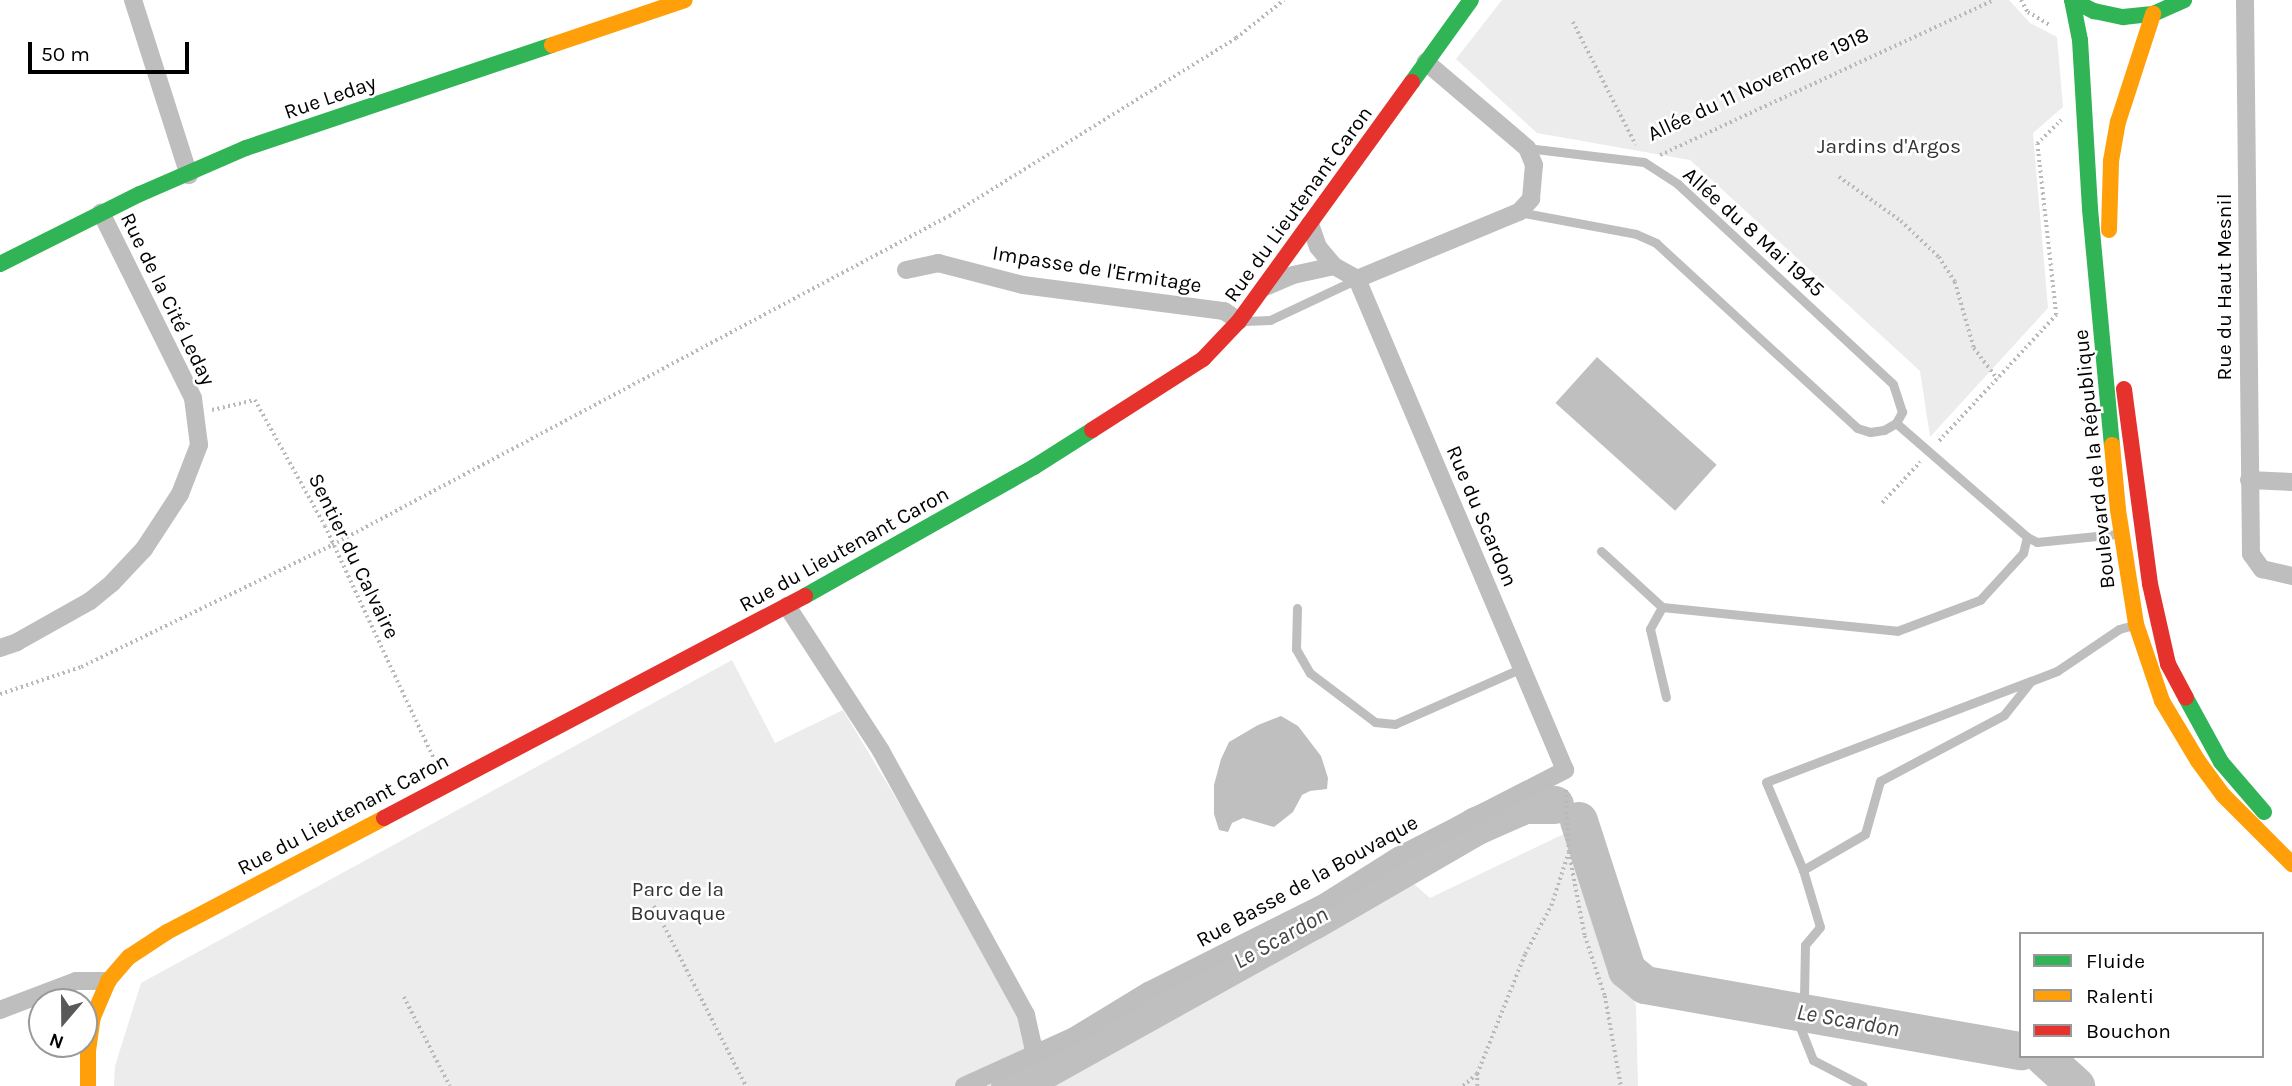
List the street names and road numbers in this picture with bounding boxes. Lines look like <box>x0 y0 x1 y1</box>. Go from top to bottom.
street label: Allée du 11 Novembre 1918 <box>1643 22 1873 146</box>
street label: Rue Leday <box>281 70 379 124</box>
street label: Rue du Lieutenant Caron <box>1219 101 1377 307</box>
street label: Allée du 8 Mai 1945 <box>1678 162 1830 302</box>
street label: Rue du Haut Mesnil <box>2211 193 2237 381</box>
street label: Rue de la Cité Leday <box>115 208 221 390</box>
street label: Impasse de l'Ermitage <box>991 240 1203 298</box>
street label: Boulevard de la République <box>2068 328 2120 590</box>
street label: Rue du Scardon <box>1441 442 1523 590</box>
street label: Sentier du Calvaire <box>303 469 405 643</box>
street label: Rue du Lieutenant Caron <box>735 481 953 617</box>
street label: Rue du Lieutenant Caron <box>233 748 453 880</box>
street label: Rue Basse de la Bouvaque <box>1192 809 1422 953</box>

